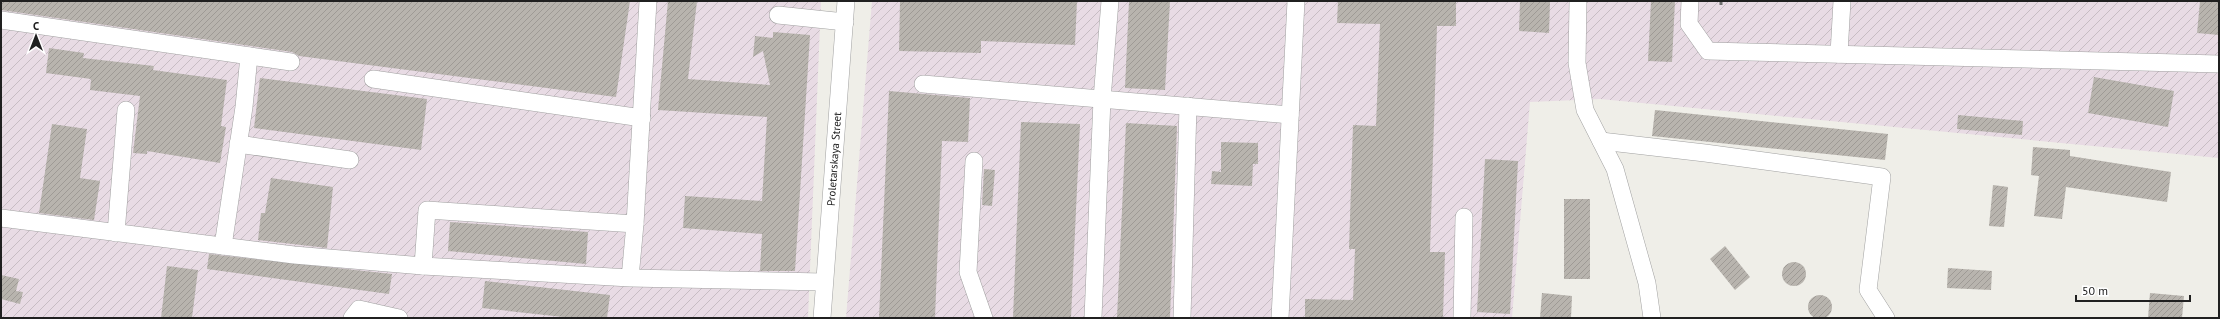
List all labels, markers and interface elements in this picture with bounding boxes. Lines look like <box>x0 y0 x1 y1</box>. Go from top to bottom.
north arrow <box>16 16 56 56</box>
text: С <box>33 19 39 33</box>
street label: Proletarskaya Street <box>824 111 844 206</box>
scale bar <box>2076 277 2190 303</box>
text: 50 m <box>2082 283 2108 298</box>

